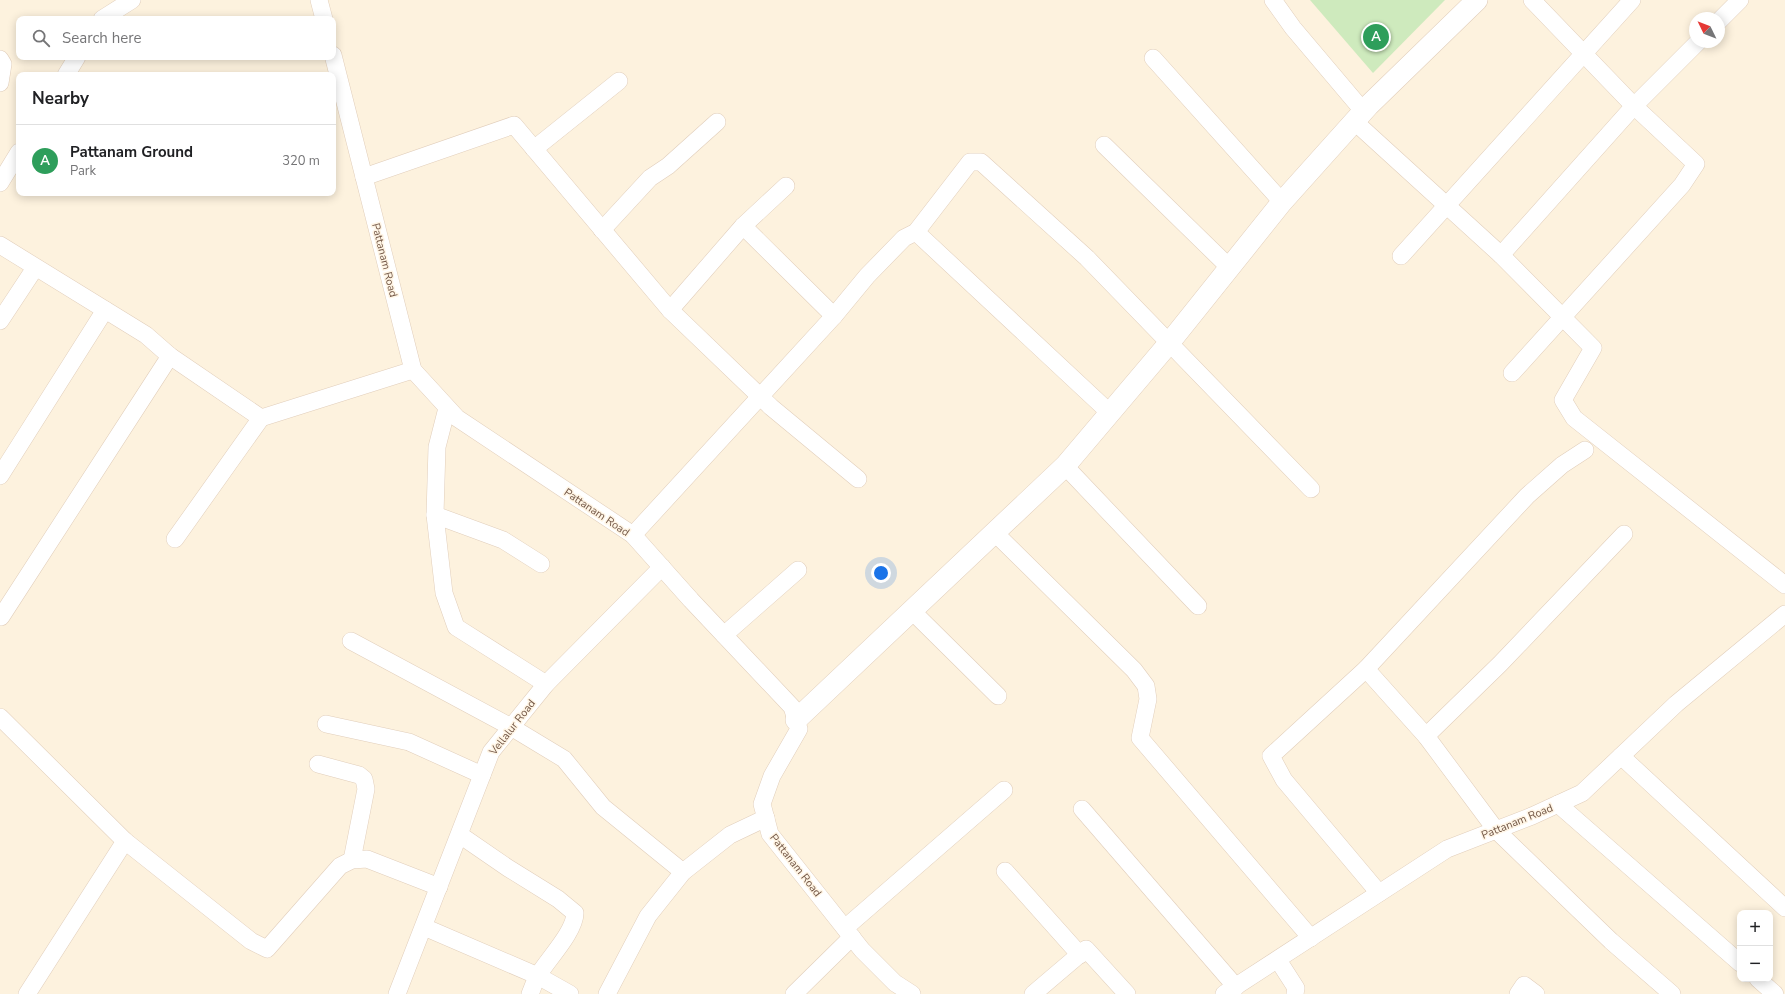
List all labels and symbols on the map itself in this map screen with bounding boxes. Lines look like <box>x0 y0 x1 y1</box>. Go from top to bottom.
north arrow <box>1689 12 1725 48</box>
pin: A <box>1363 22 1389 52</box>
street label: Pattanam Road <box>368 222 401 299</box>
street label: Pattanam Road <box>561 485 632 540</box>
your location <box>871 563 891 583</box>
street label: Vellalur Road <box>485 696 539 759</box>
street label: Pattanam Road <box>1479 800 1555 843</box>
street label: Pattanam Road <box>766 831 825 900</box>

